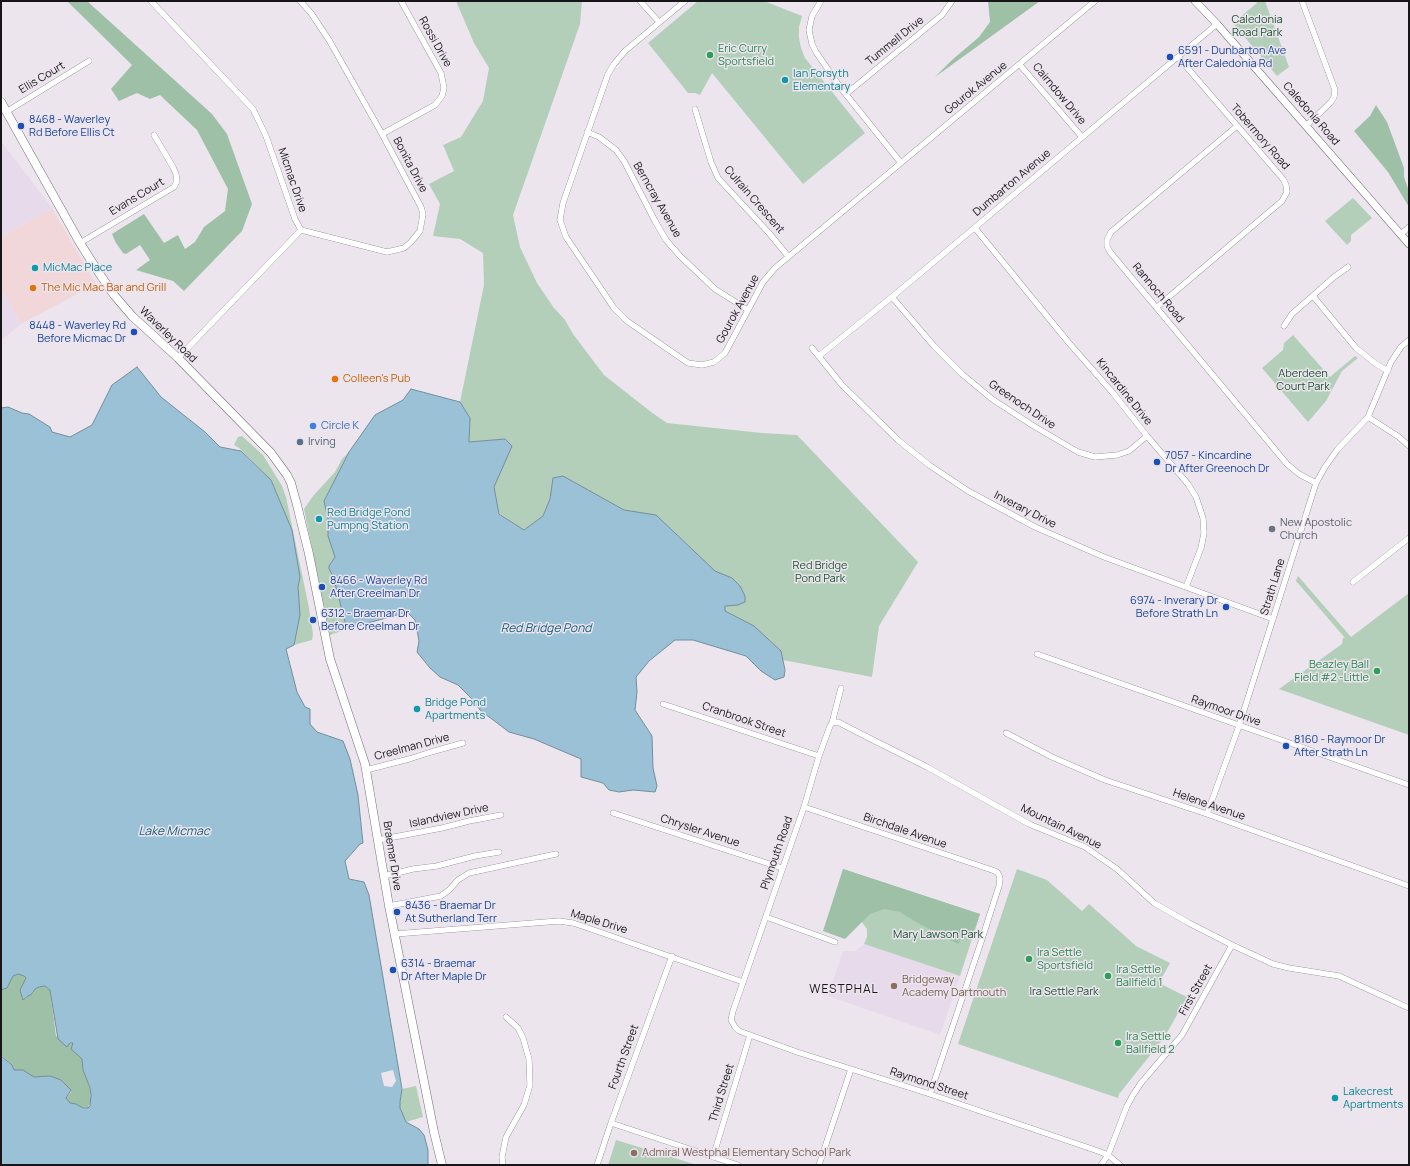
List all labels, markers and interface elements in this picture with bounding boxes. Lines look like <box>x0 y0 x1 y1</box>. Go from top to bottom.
park label: Caledonia Road Park <box>1231 13 1283 39</box>
street label: Tummell Drive <box>863 14 927 68</box>
street label: Rossi Drive <box>416 15 454 69</box>
place label: Eric Curry Sportsfield <box>718 42 774 68</box>
place label: 6591 - Dunbarton Ave After Caledonia Rd <box>1178 44 1286 70</box>
marker: Eric Curry Sportsfield <box>705 50 715 60</box>
marker: 6591 - Dunbarton Ave After Caledonia Rd <box>1165 52 1175 62</box>
street label: Ellis Court <box>17 59 67 97</box>
street label: Gourok Avenue <box>942 59 1010 117</box>
street label: Cairndow Drive <box>1029 61 1089 127</box>
place label: Ian Forsyth Elementary <box>793 67 850 93</box>
marker: Ian Forsyth Elementary <box>780 75 790 85</box>
street label: Caledonia Road <box>1280 80 1342 148</box>
street label: Tobermory Road <box>1228 101 1292 173</box>
place label: 8468 - Waverley Rd Before Ellis Ct <box>29 113 115 139</box>
marker: 8468 - Waverley Rd Before Ellis Ct <box>16 121 26 131</box>
street label: Bonita Drive <box>390 135 430 195</box>
street label: Micmac Drive <box>275 146 309 214</box>
street label: Dumbarton Avenue <box>971 147 1053 219</box>
street label: Berncray Avenue <box>630 160 684 240</box>
street label: Culrain Crescent <box>721 164 787 236</box>
street label: Evans Court <box>107 176 167 218</box>
place label: MicMac Place <box>43 261 112 275</box>
street label: Rannoch Road <box>1129 261 1187 325</box>
marker: MicMac Place <box>30 263 40 273</box>
street label: Gourok Avenue <box>714 272 762 346</box>
place label: The Mic Mac Bar and Grill <box>41 281 166 295</box>
marker: The Mic Mac Bar and Grill <box>28 283 38 293</box>
street label: Waverley Road <box>137 304 199 366</box>
place label: 8448 - Waverley Rd Before Micmac Dr <box>29 319 126 345</box>
marker: 8448 - Waverley Rd Before Micmac Dr <box>129 327 139 337</box>
street label: Kincardine Drive <box>1093 356 1155 428</box>
park label: Aberdeen Court Park <box>1276 367 1330 393</box>
place label: Colleen's Pub <box>343 372 410 386</box>
marker: Colleen's Pub <box>330 374 340 384</box>
street label: Greenoch Drive <box>986 378 1058 432</box>
place label: Circle K <box>321 419 359 433</box>
marker: Circle K <box>308 421 318 431</box>
place label: Irving <box>308 435 336 449</box>
marker: Irving <box>295 437 305 447</box>
place label: 7057 - Kincardine Dr After Greenoch Dr <box>1165 449 1269 475</box>
marker: 7057 - Kincardine Dr After Greenoch Dr <box>1152 457 1162 467</box>
street label: Inverary Drive <box>992 489 1058 531</box>
place label: Red Bridge Pond Pumpng Station <box>327 506 410 532</box>
marker: Red Bridge Pond Pumpng Station <box>314 514 324 524</box>
place label: New Apostolic Church <box>1280 516 1352 542</box>
marker: New Apostolic Church <box>1267 524 1277 534</box>
street label: Strath Lane <box>1258 557 1288 617</box>
park label: Red Bridge Pond Park <box>793 559 847 585</box>
place label: 8466 - Waverley Rd After Creelman Dr <box>330 574 427 600</box>
marker: 8466 - Waverley Rd After Creelman Dr <box>317 582 327 592</box>
place label: 6974 - Inverary Dr Before Strath Ln <box>1130 594 1218 620</box>
marker: 6974 - Inverary Dr Before Strath Ln <box>1221 602 1231 612</box>
place label: 6312 - Braemar Dr Before Creelman Dr <box>321 607 420 633</box>
marker: 6312 - Braemar Dr Before Creelman Dr <box>308 615 318 625</box>
water label: Red Bridge Pond <box>501 622 591 636</box>
place label: Beazley Ball Field #2 -Little <box>1295 658 1369 684</box>
marker: Beazley Ball Field #2 -Little <box>1372 666 1382 676</box>
street label: Raymoor Drive <box>1189 693 1263 729</box>
place label: Bridge Pond Apartments <box>425 696 486 722</box>
street label: Cranbrook Street <box>700 699 788 741</box>
marker: Bridge Pond Apartments <box>412 704 422 714</box>
street label: Creelman Drive <box>373 731 451 763</box>
place label: 8160 - Raymoor Dr After Strath Ln <box>1294 733 1386 759</box>
marker: 8160 - Raymoor Dr After Strath Ln <box>1281 741 1291 751</box>
street label: Helene Avenue <box>1171 786 1247 824</box>
street label: Islandview Drive <box>408 801 490 831</box>
street label: Mountain Avenue <box>1018 802 1104 852</box>
street label: Birchdale Avenue <box>862 811 948 851</box>
street label: Chrysler Avenue <box>659 812 741 850</box>
street label: Plymouth Road <box>758 815 796 891</box>
street label: Braemar Drive <box>380 820 404 892</box>
water label: Lake Micmac <box>138 825 210 839</box>
place label: 8436 - Braemar Dr At Sutherland Terr <box>405 899 497 925</box>
marker: 8436 - Braemar Dr At Sutherland Terr <box>392 907 402 917</box>
street label: Maple Drive <box>569 907 629 937</box>
park label: Mary Lawson Park <box>893 928 983 942</box>
place label: Ira Settle Sportsfield <box>1037 946 1093 972</box>
marker: Ira Settle Sportsfield <box>1024 954 1034 964</box>
place label: 6314 - Braemar Dr After Maple Dr <box>401 957 486 983</box>
street label: First Street <box>1177 962 1215 1018</box>
place label: Ira Settle Ballfield 1 <box>1116 963 1163 989</box>
marker: 6314 - Braemar Dr After Maple Dr <box>388 965 398 975</box>
marker: Ira Settle Ballfield 1 <box>1103 971 1113 981</box>
place label: Bridgeway Academy Dartmouth <box>902 973 1006 999</box>
marker: Bridgeway Academy Dartmouth <box>889 981 899 991</box>
district label: WESTPHAL <box>809 983 879 997</box>
park label: Ira Settle Park <box>1029 985 1099 999</box>
street label: Fourth Street <box>606 1023 642 1091</box>
place label: Ira Settle Ballfield 2 <box>1126 1030 1175 1056</box>
marker: Ira Settle Ballfield 2 <box>1113 1038 1123 1048</box>
street label: Third Street <box>707 1062 737 1124</box>
street label: Raymond Street <box>888 1065 970 1103</box>
place label: Lakecrest Apartments <box>1343 1085 1403 1111</box>
marker: Lakecrest Apartments <box>1330 1093 1340 1103</box>
place label: Admiral Westphal Elementary School Park <box>642 1146 851 1160</box>
marker: Admiral Westphal Elementary School Park <box>629 1148 639 1158</box>

